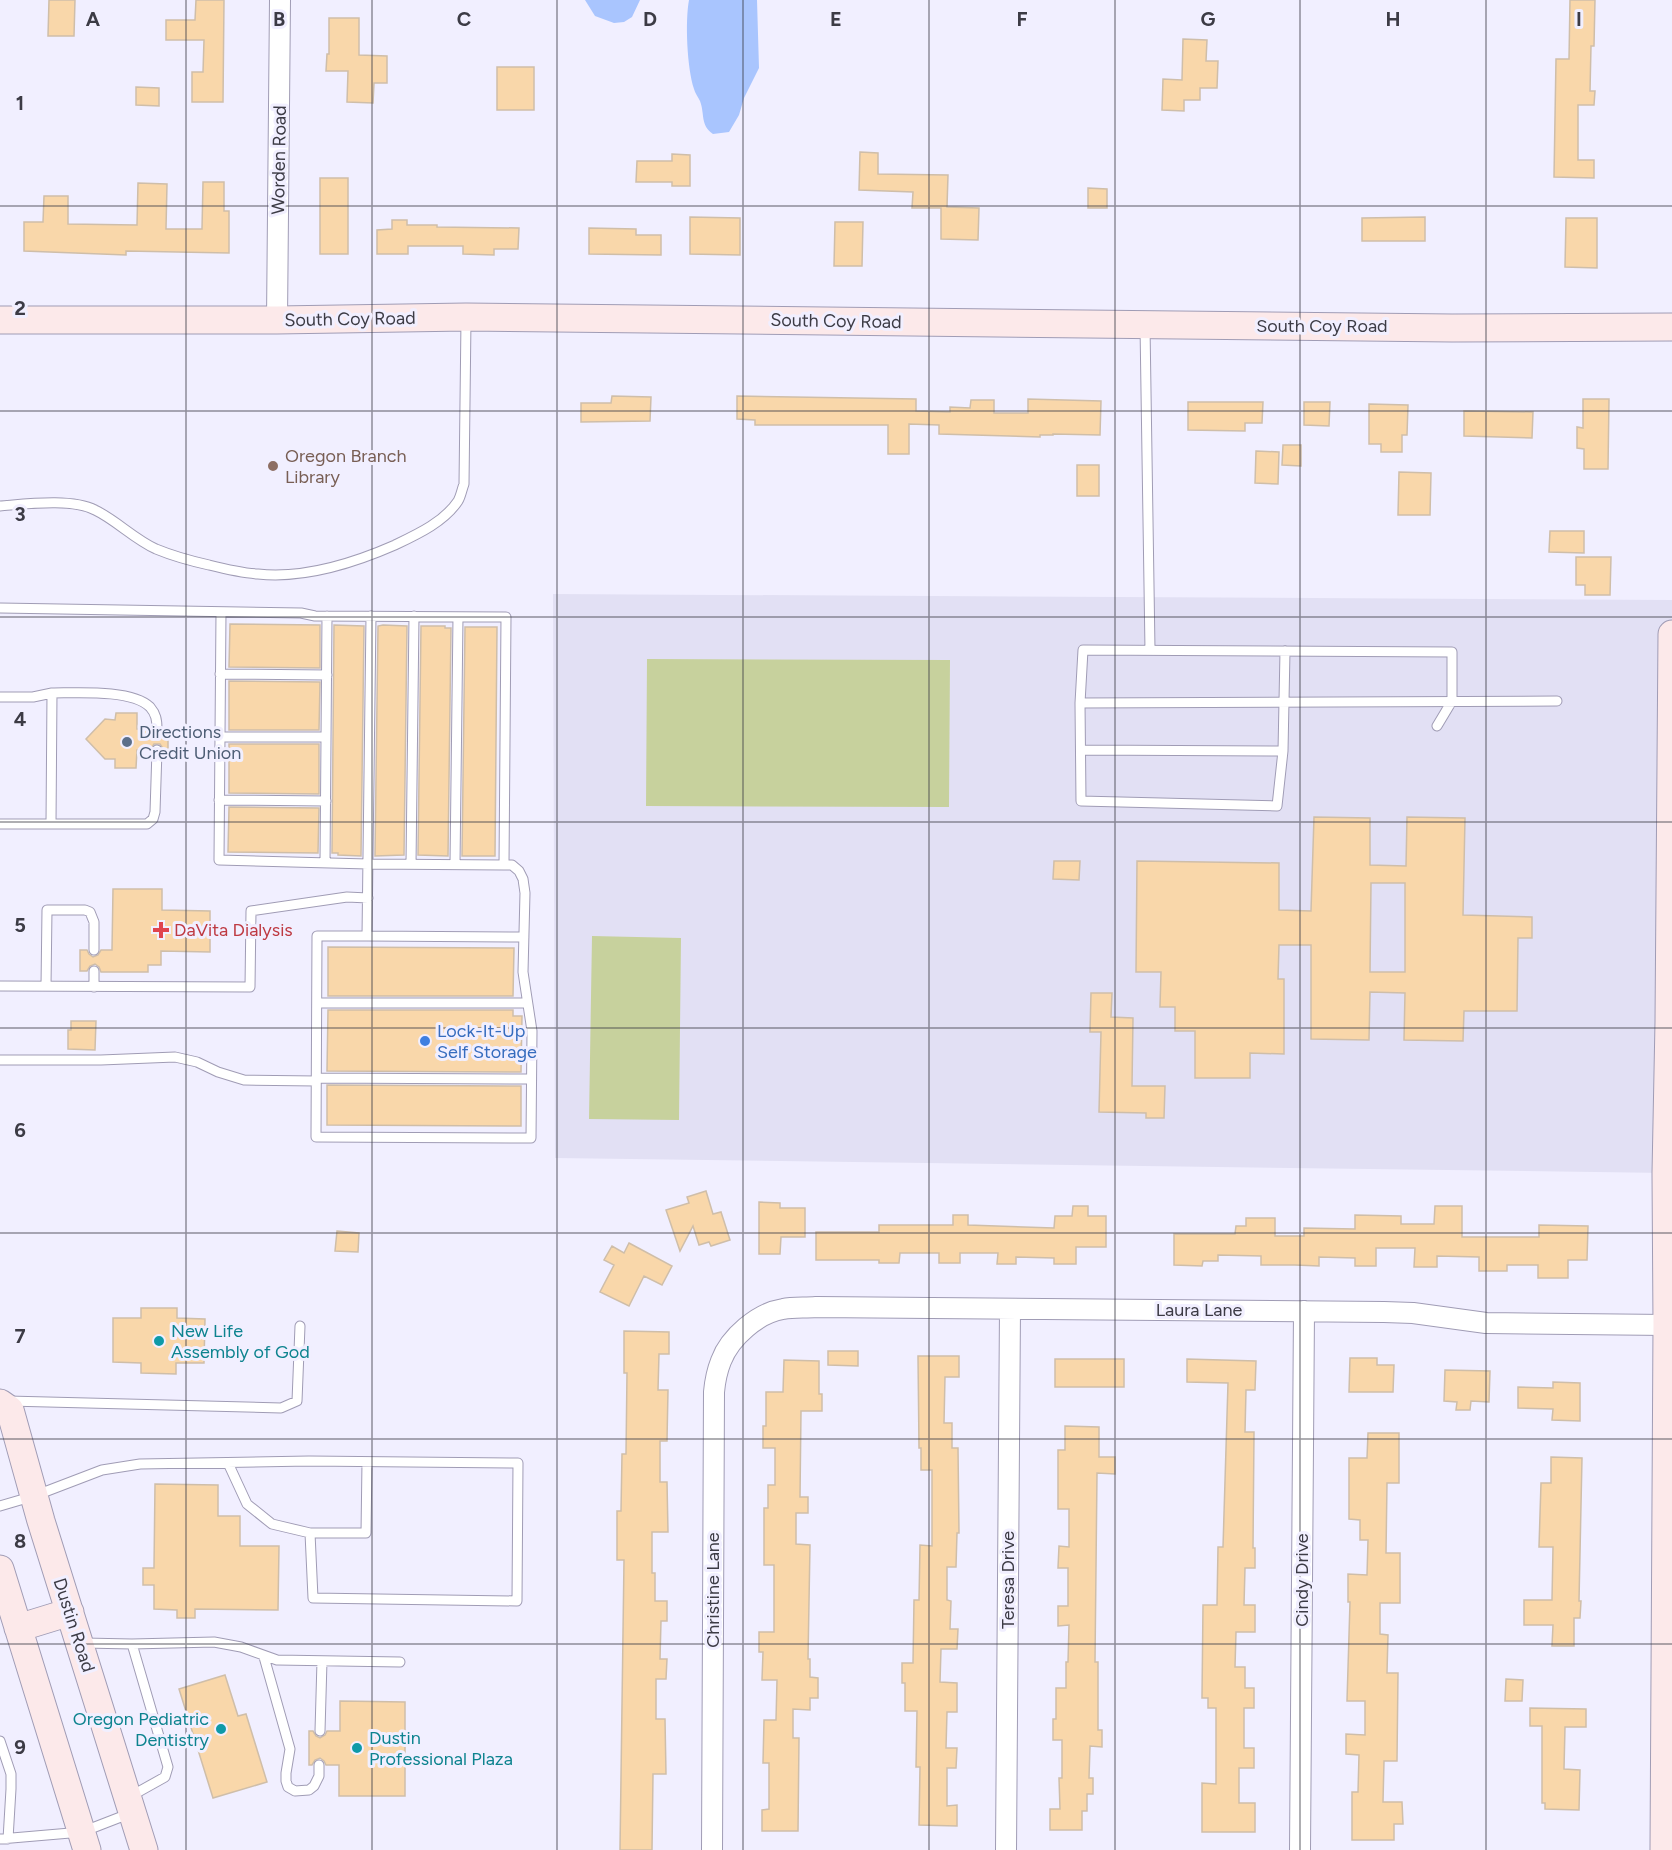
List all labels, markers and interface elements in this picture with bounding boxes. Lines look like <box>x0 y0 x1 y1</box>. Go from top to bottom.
text: A <box>86 7 101 31</box>
text: B <box>273 7 285 31</box>
text: C <box>457 7 471 31</box>
text: D <box>643 7 657 31</box>
text: E <box>830 7 842 31</box>
text: F <box>1016 7 1028 31</box>
text: G <box>1201 7 1216 31</box>
text: H <box>1386 7 1401 31</box>
text: I <box>1576 7 1582 31</box>
text: 1 <box>16 91 24 115</box>
street label: Worden Road <box>267 105 291 215</box>
text: 2 <box>14 296 26 320</box>
street label: South Coy Road <box>284 307 416 331</box>
street label: South Coy Road <box>770 309 902 333</box>
street label: South Coy Road <box>1256 315 1388 337</box>
place label: Oregon Branch Library <box>285 445 406 488</box>
marker: Oregon Branch Library <box>266 459 280 473</box>
text: 3 <box>14 502 26 526</box>
text: 4 <box>14 707 27 731</box>
place label: Directions Credit Union <box>139 721 241 764</box>
marker: Directions Credit Union <box>120 735 134 749</box>
text: 5 <box>14 913 26 937</box>
place label: DaVita Dialysis <box>174 919 293 941</box>
marker: DaVita Dialysis <box>152 921 170 939</box>
place label: Lock-It-Up Self Storage <box>437 1020 537 1063</box>
marker: Lock-It-Up Self Storage <box>418 1034 432 1048</box>
text: 6 <box>14 1118 26 1142</box>
street label: Laura Lane <box>1156 1299 1243 1321</box>
place label: New Life Assembly of God <box>171 1320 310 1363</box>
text: 7 <box>14 1324 26 1348</box>
marker: New Life Assembly of God <box>152 1334 166 1348</box>
text: 8 <box>14 1529 26 1553</box>
street label: Teresa Drive <box>997 1531 1019 1629</box>
street label: Christine Lane <box>702 1532 724 1648</box>
street label: Cindy Drive <box>1291 1533 1313 1627</box>
street label: Dustin Road <box>48 1575 100 1675</box>
place label: Oregon Pediatric Dentistry <box>73 1708 210 1751</box>
marker: Oregon Pediatric Dentistry <box>214 1722 228 1736</box>
place label: Dustin Professional Plaza <box>369 1727 513 1770</box>
text: 9 <box>14 1735 26 1759</box>
marker: Dustin Professional Plaza <box>350 1741 364 1755</box>

